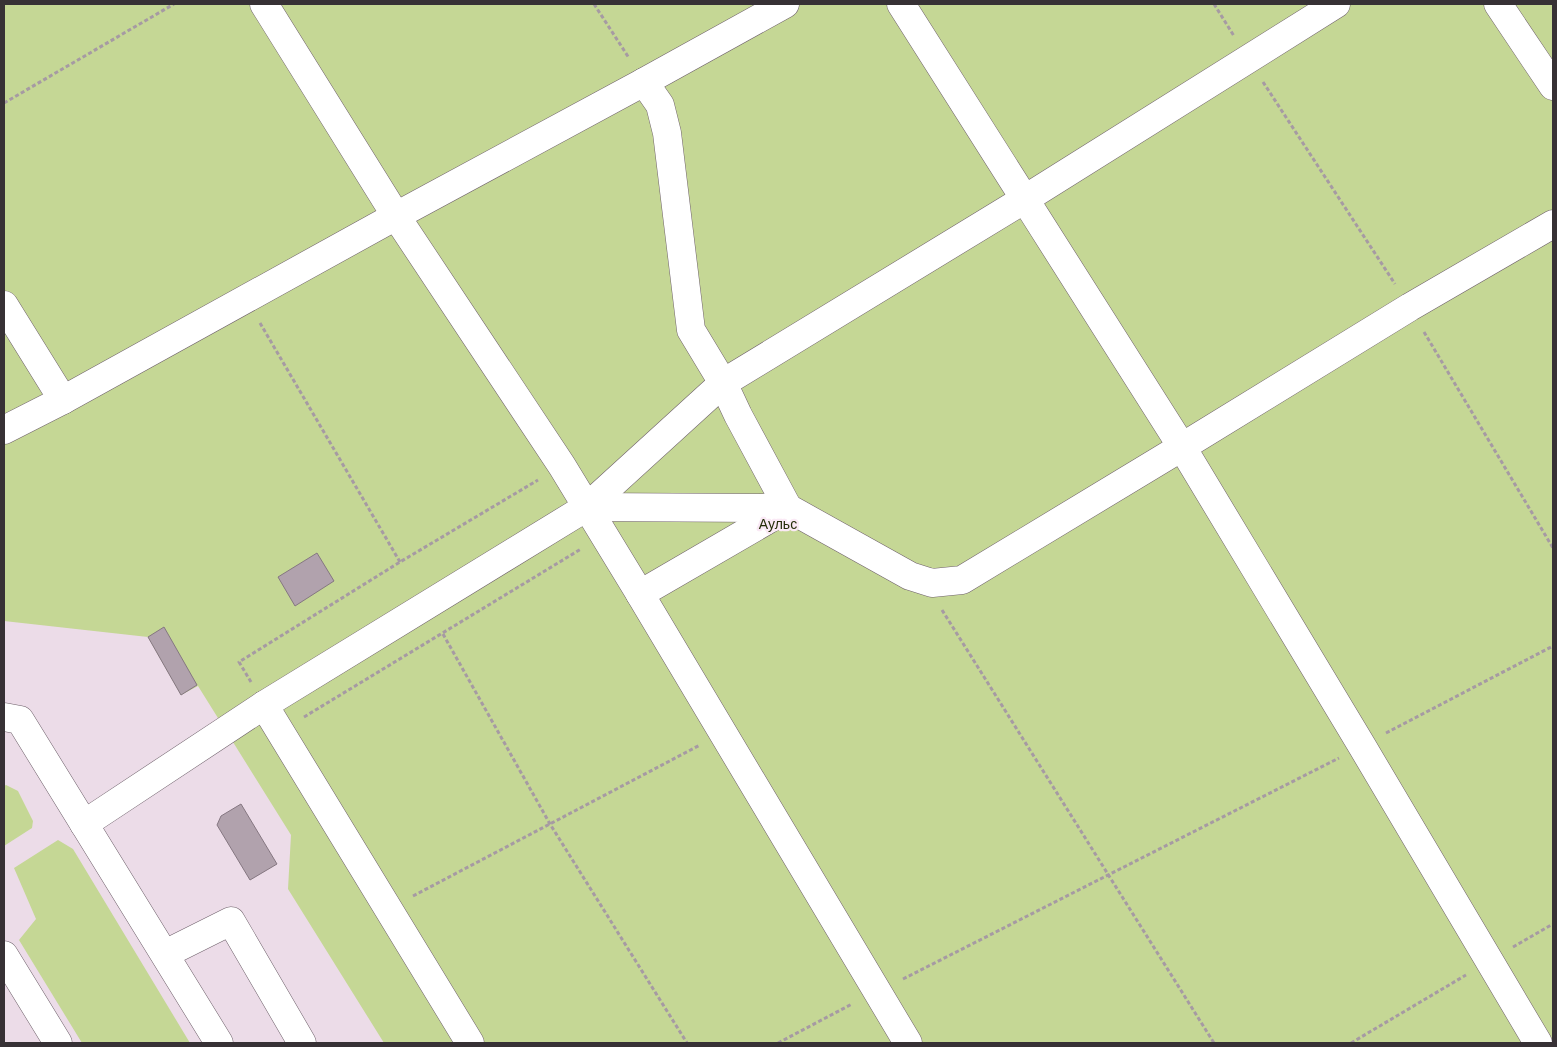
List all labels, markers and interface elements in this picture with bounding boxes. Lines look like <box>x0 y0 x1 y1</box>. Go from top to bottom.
park label: Аульс <box>759 516 797 532</box>

